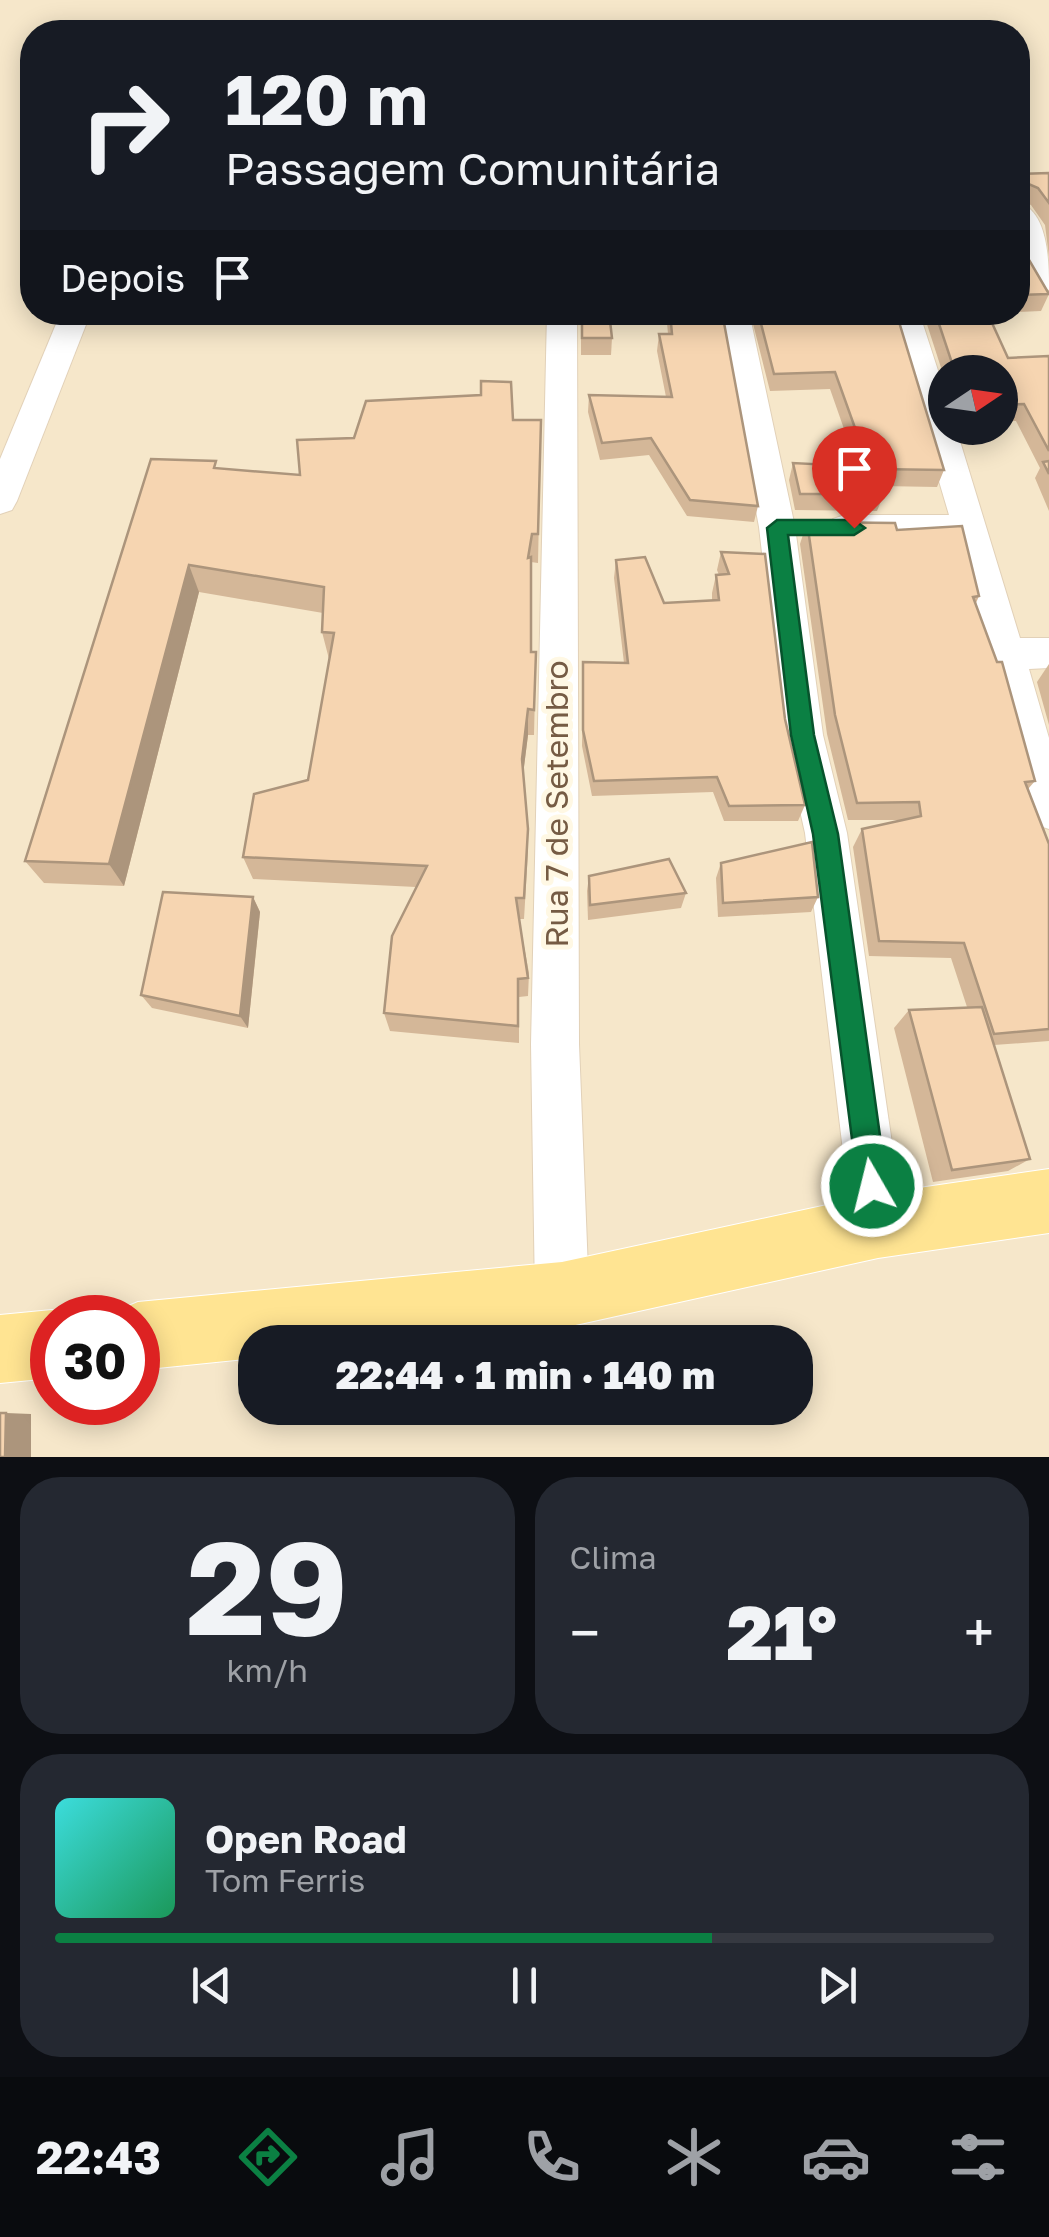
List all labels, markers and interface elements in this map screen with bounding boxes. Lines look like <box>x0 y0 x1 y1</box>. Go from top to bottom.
text: 120 m <box>225 56 428 140</box>
icon: right <box>60 60 190 190</box>
text: Passagem Comunitária <box>225 141 720 195</box>
icon: arrive <box>205 250 260 305</box>
text: Depois <box>60 255 185 300</box>
north arrow <box>928 355 1018 445</box>
map controls <box>928 355 1018 445</box>
pin <box>812 426 897 529</box>
icon: arrive <box>827 441 882 496</box>
street label: Rua 7 de Setembro <box>537 660 575 948</box>
position arrow <box>820 1134 924 1238</box>
speed limit sign: 30 <box>30 1295 160 1425</box>
text: 22:44 · 1 min · 140 m <box>336 1352 715 1397</box>
text: 29 <box>186 1508 348 1664</box>
text: Clima <box>570 1538 656 1576</box>
text: 21° <box>727 1586 837 1677</box>
text: − <box>570 1599 600 1665</box>
text: + <box>964 1599 994 1665</box>
text: km/h <box>227 1651 308 1689</box>
text: Open Road <box>205 1816 407 1861</box>
text: Tom Ferris <box>205 1861 365 1899</box>
icon: previous <box>184 1958 239 2013</box>
icon: pause <box>497 1958 552 2013</box>
icon: next <box>810 1958 865 2013</box>
icon: directions <box>233 2122 303 2192</box>
icon: music <box>375 2122 445 2192</box>
icon: phone <box>517 2122 587 2192</box>
icon: climate <box>659 2122 729 2192</box>
icon: car <box>801 2122 871 2192</box>
icon: filters <box>943 2122 1013 2192</box>
text: 22:43 <box>36 2130 161 2184</box>

